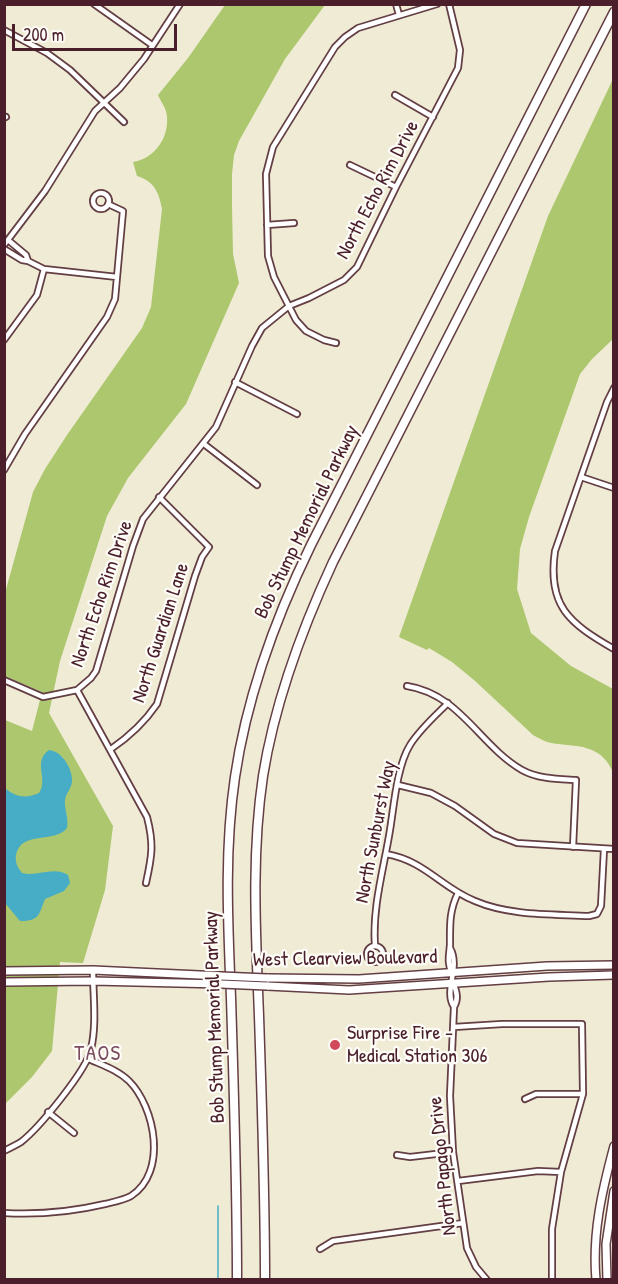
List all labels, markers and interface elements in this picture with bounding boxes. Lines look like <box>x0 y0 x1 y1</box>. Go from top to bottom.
scale bar <box>15 12 180 50</box>
text: 200 m <box>23 22 64 47</box>
street label: North Echo Rim Drive <box>331 117 425 263</box>
street label: Bob Stump Memorial Parkway <box>250 421 364 623</box>
street label: North Echo Rim Drive <box>66 518 138 670</box>
street label: North Guardian Lane <box>127 560 195 706</box>
street label: North Sunburst Way <box>350 759 402 905</box>
street label: Bob Stump Memorial Parkway <box>199 910 231 1124</box>
street label: West Clearview Boulevard <box>253 945 437 973</box>
place label: Surprise Fire - Medical Station 306 <box>347 1022 488 1069</box>
marker: Surprise Fire - Medical Station 306 <box>328 1038 342 1052</box>
district label: TAOS <box>74 1041 122 1067</box>
street label: North Papago Drive <box>424 1095 462 1237</box>

